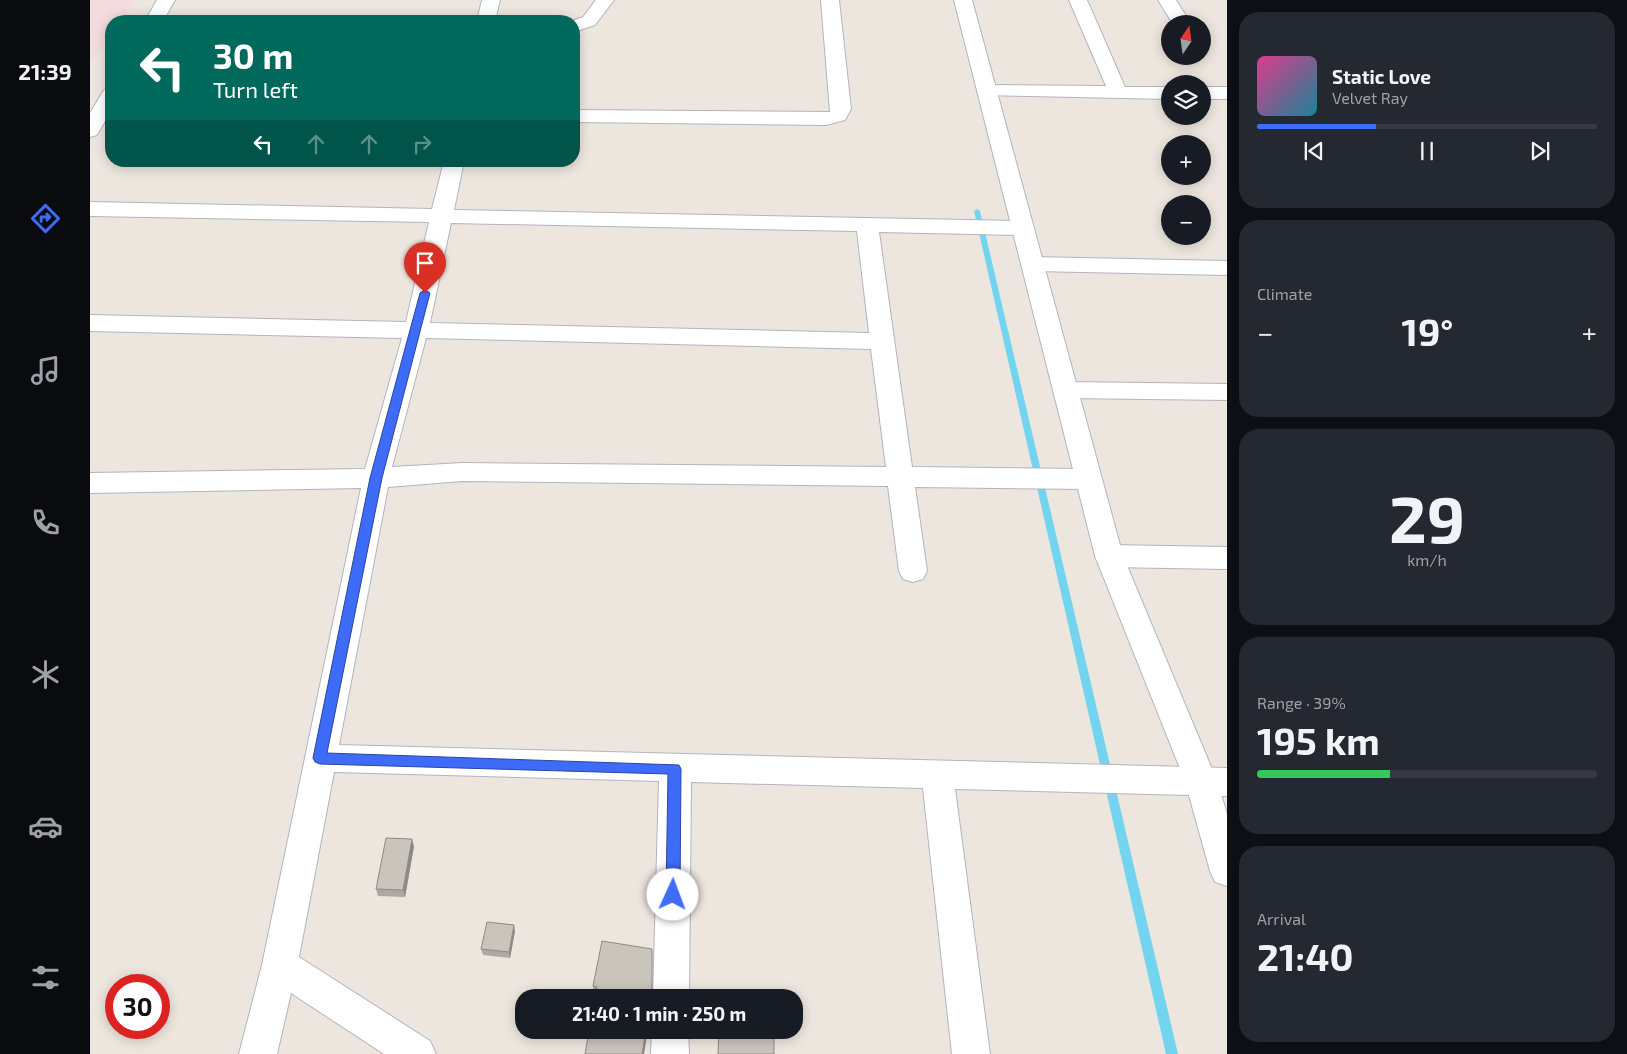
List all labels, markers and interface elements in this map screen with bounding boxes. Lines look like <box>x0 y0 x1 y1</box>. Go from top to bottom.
north arrow <box>1161 15 1211 65</box>
map controls <box>1161 15 1211 245</box>
text: 30 m <box>213 34 293 76</box>
icon: left <box>130 35 195 100</box>
text: 21:39 <box>18 58 72 84</box>
text: Static Love <box>1332 65 1431 88</box>
button: layers <box>1161 75 1211 125</box>
text: Turn left <box>213 76 298 102</box>
text: Velvet Ray <box>1332 88 1408 107</box>
icon: left <box>249 130 277 158</box>
icon: ahead <box>302 130 330 158</box>
icon: ahead <box>355 130 383 158</box>
icon: right <box>408 130 436 158</box>
button: + <box>1161 135 1211 185</box>
icon: previous <box>1300 137 1328 165</box>
icon: pause <box>1413 137 1441 165</box>
icon: next <box>1526 137 1554 165</box>
button: − <box>1161 195 1211 245</box>
icon: directions <box>28 201 63 236</box>
pin <box>404 242 446 293</box>
icon: arrive <box>411 249 439 277</box>
text: Climate <box>1257 284 1312 303</box>
text: 19° <box>1402 308 1453 354</box>
text: − <box>1257 315 1273 349</box>
text: + <box>1582 315 1597 349</box>
icon: music <box>28 353 63 388</box>
text: 29 <box>1389 478 1465 556</box>
icon: phone <box>28 505 63 540</box>
text: km/h <box>1407 550 1447 569</box>
icon: climate <box>28 657 63 692</box>
text: Range · 39% <box>1257 693 1346 712</box>
text: 195 km <box>1257 717 1380 763</box>
icon: car <box>28 809 63 844</box>
position arrow <box>646 868 698 920</box>
text: Arrival <box>1257 909 1306 928</box>
text: 21:40 <box>1257 933 1353 979</box>
icon: filters <box>28 960 63 995</box>
speed limit sign: 30 <box>105 974 170 1039</box>
text: 21:40 · 1 min · 250 m <box>572 1002 746 1025</box>

